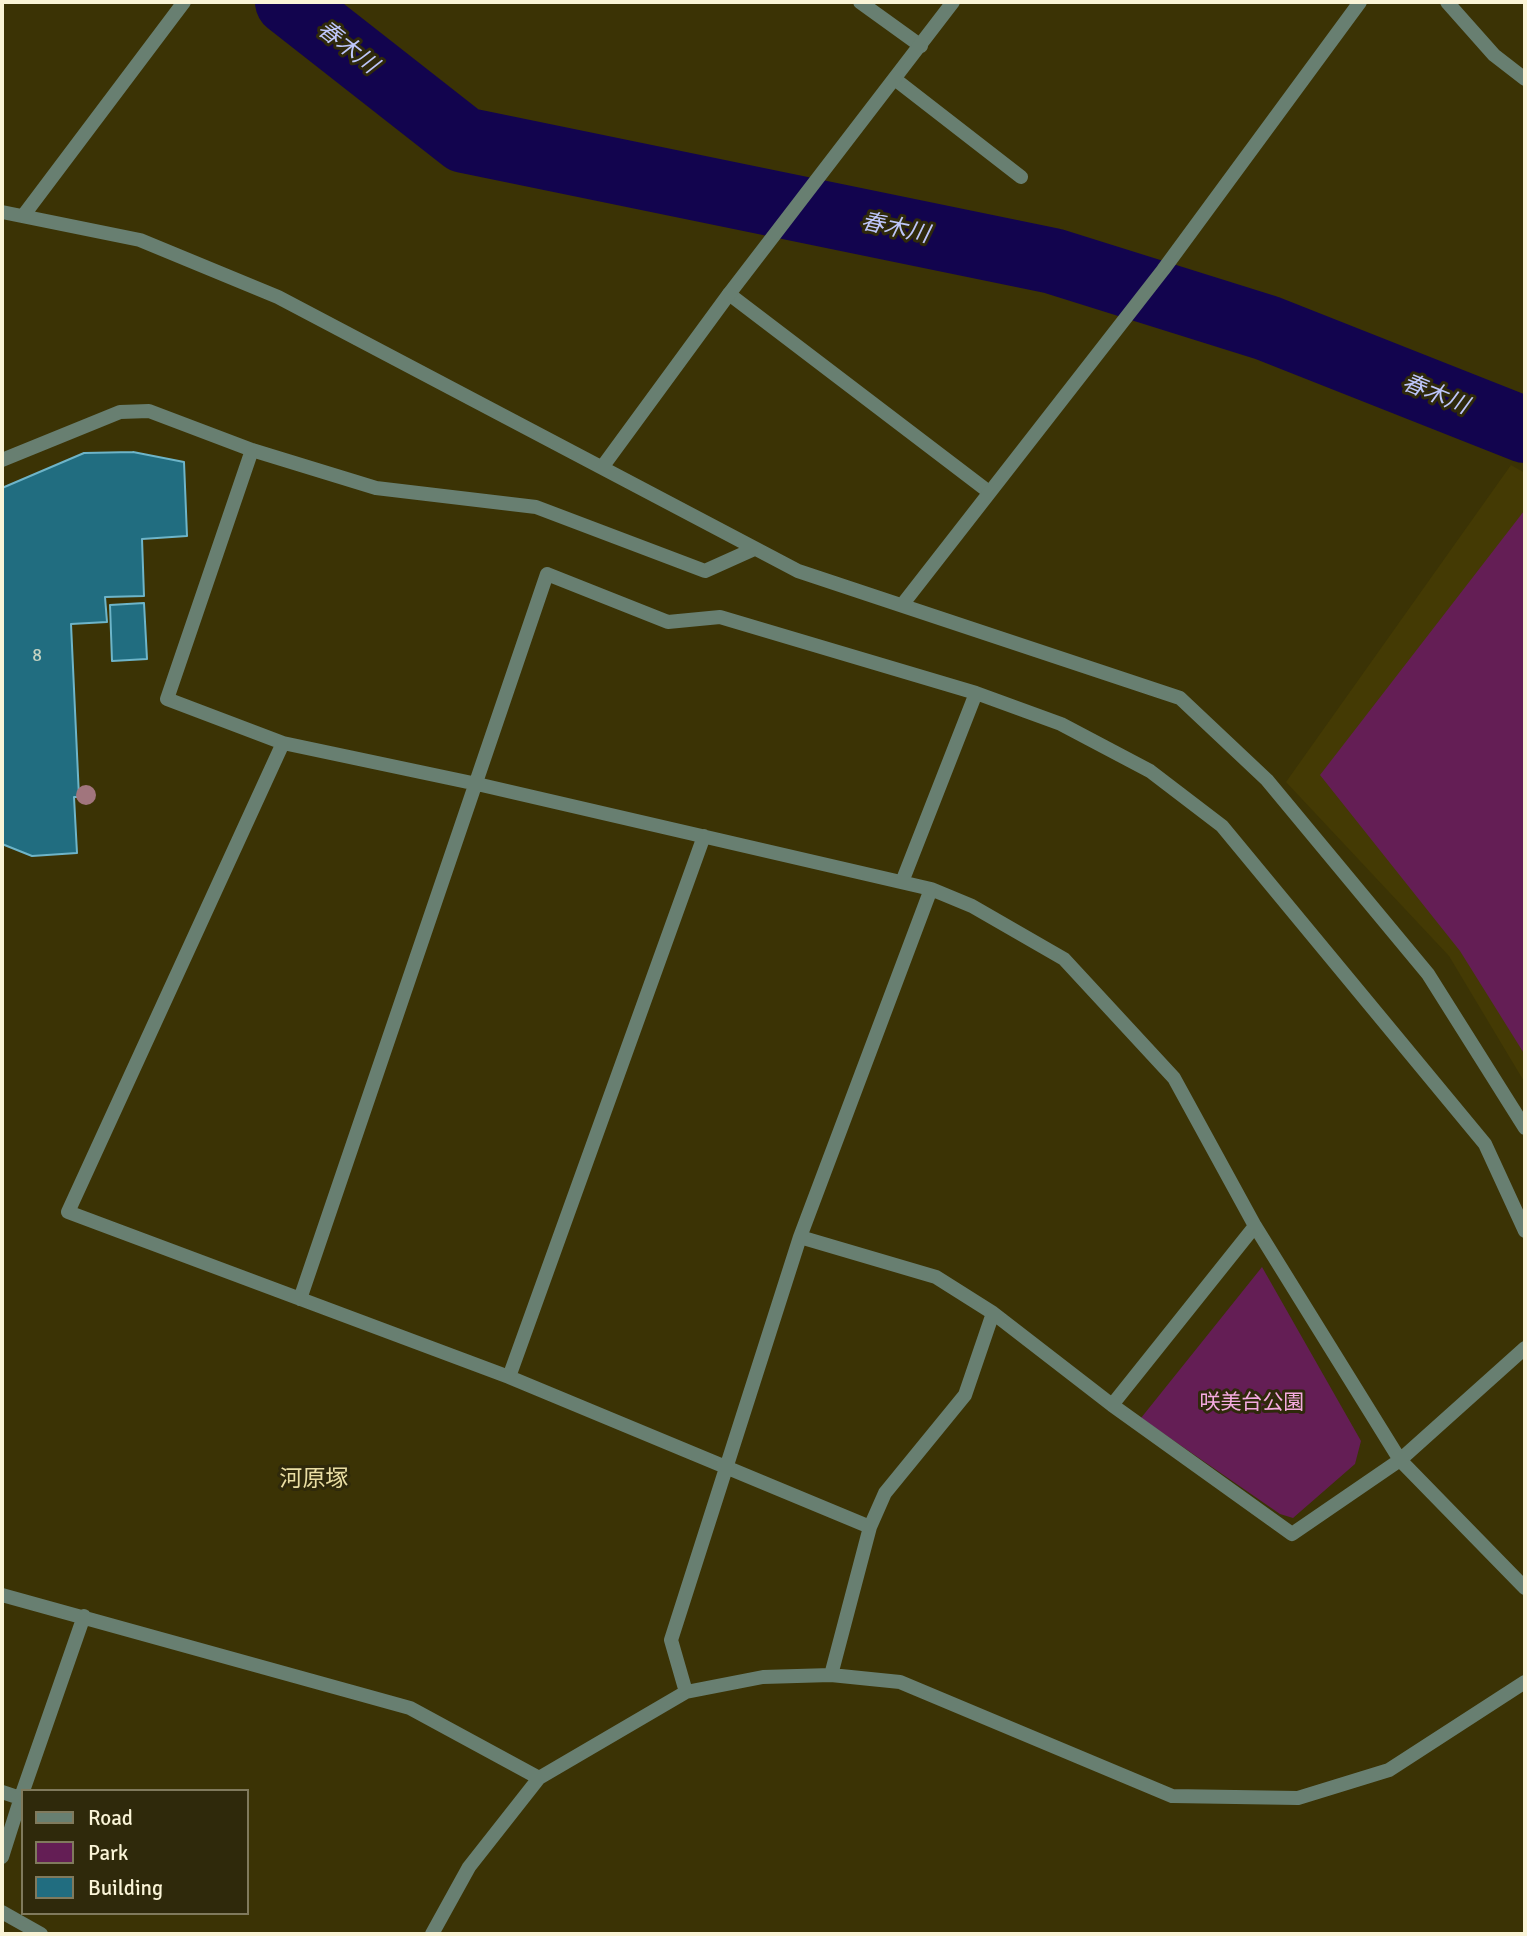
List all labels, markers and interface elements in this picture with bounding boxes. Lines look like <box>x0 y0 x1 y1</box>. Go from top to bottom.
water label: 春木川 <box>311 16 383 80</box>
water label: 春木川 <box>858 208 932 250</box>
water label: 春木川 <box>1398 369 1472 421</box>
house number: 8 <box>32 645 42 667</box>
park label: 咲美台公園 <box>1200 1390 1304 1416</box>
district label: 河原塚 <box>280 1466 348 1494</box>
legend <box>21 1789 248 1915</box>
text: Road <box>88 1805 133 1831</box>
text: Park <box>88 1840 128 1866</box>
text: Building <box>88 1875 163 1901</box>

